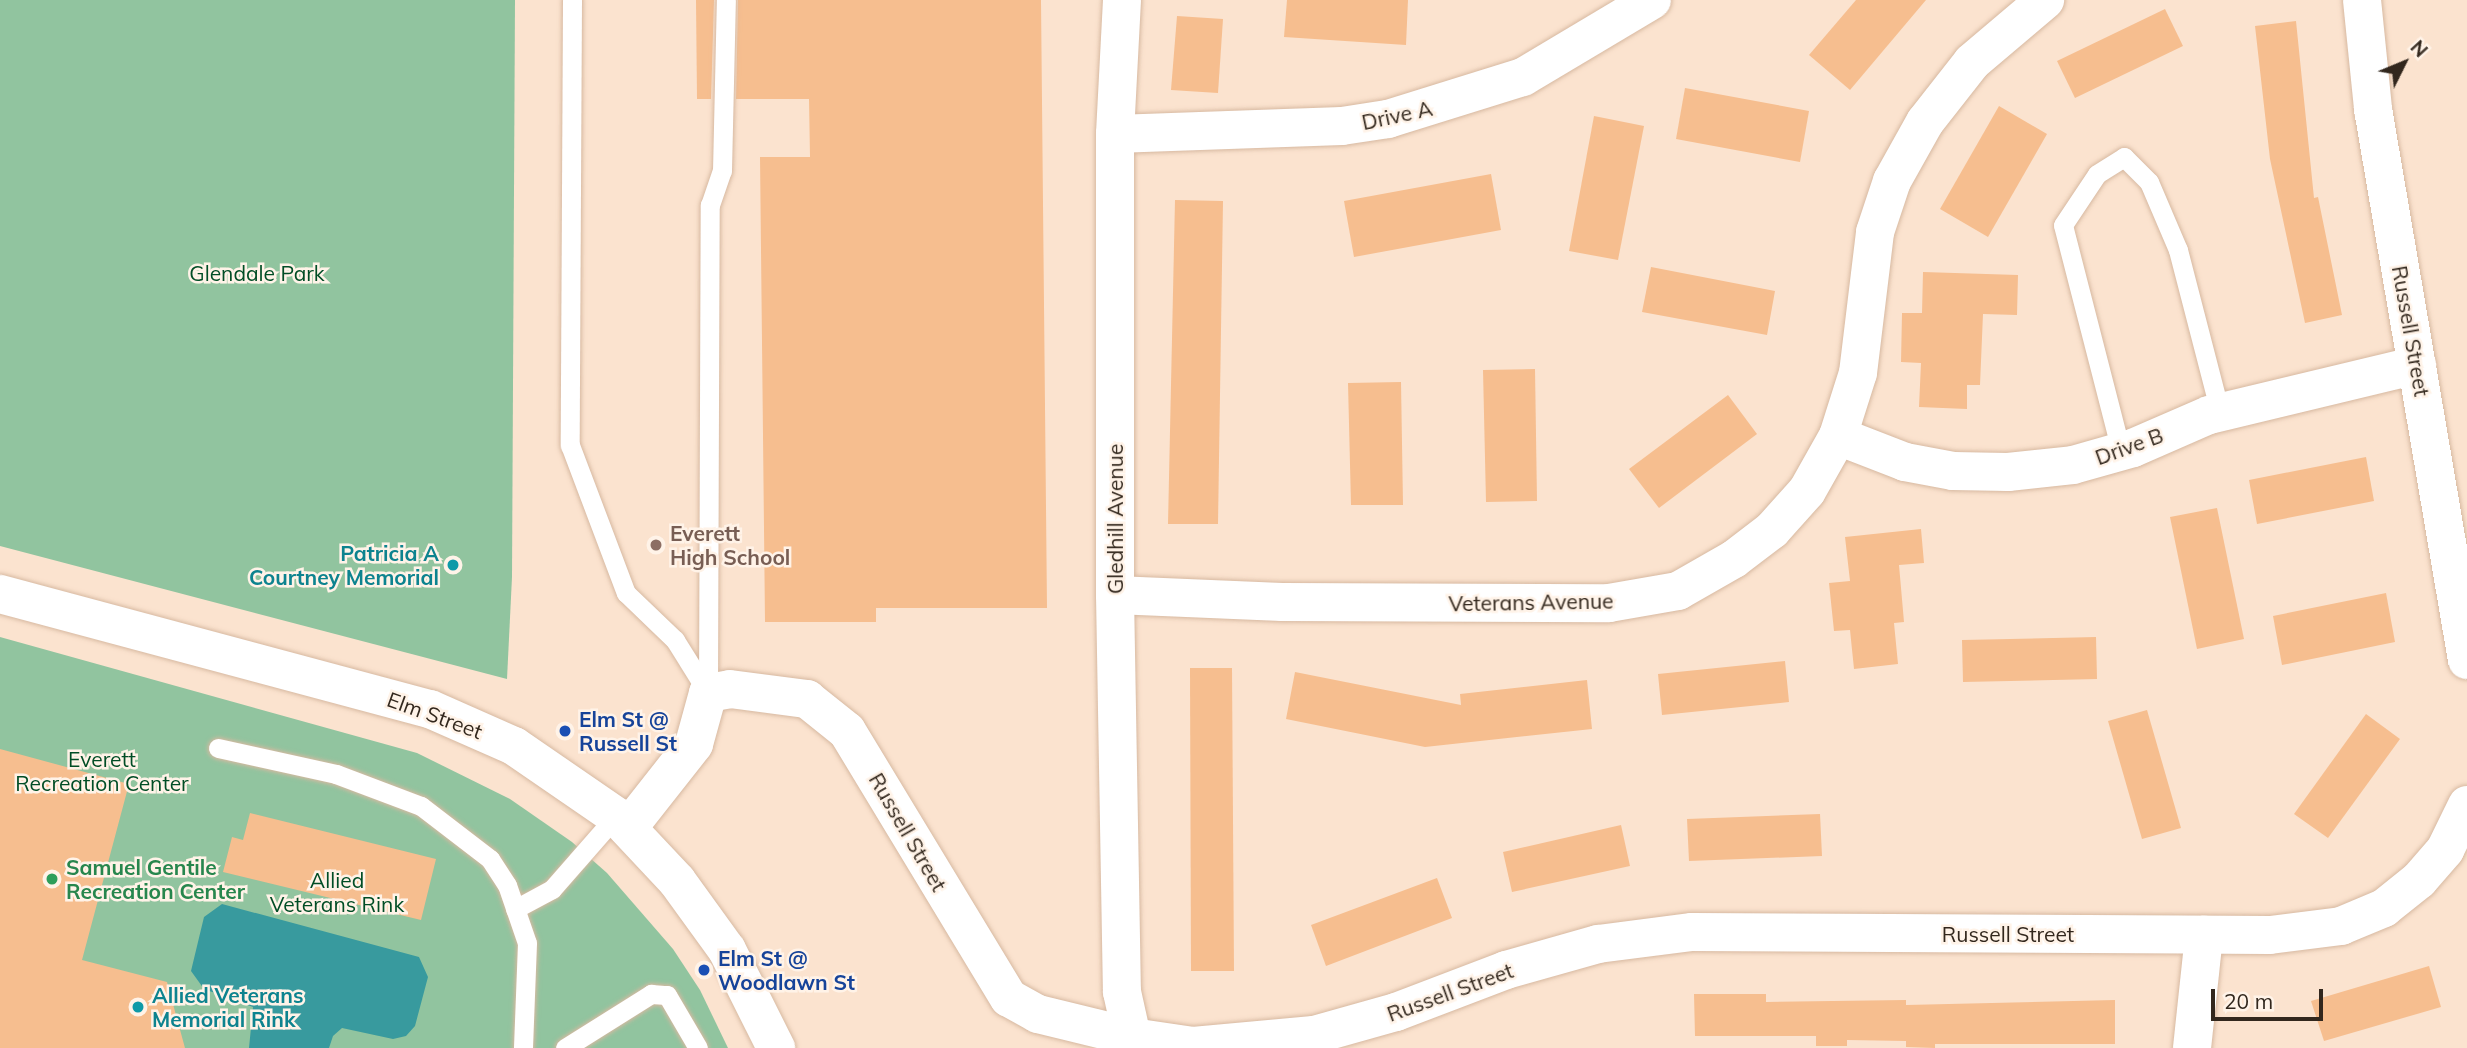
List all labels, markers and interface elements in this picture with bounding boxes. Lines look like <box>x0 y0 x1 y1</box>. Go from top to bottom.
north arrow <box>2369 28 2439 98</box>
text: N <box>2406 35 2433 62</box>
street label: Drive A <box>1359 95 1435 135</box>
park label: Glendale Park <box>189 260 325 286</box>
street label: Russell Street <box>2387 264 2435 398</box>
street label: Drive B <box>2092 422 2166 470</box>
street label: Gledhill Avenue <box>1102 444 1128 594</box>
place label: Everett High School <box>670 520 790 570</box>
marker: Everett High School <box>648 537 664 553</box>
place label: Patricia A Courtney Memorial <box>249 540 439 590</box>
marker: Patricia A Courtney Memorial <box>445 557 461 573</box>
street label: Veterans Avenue <box>1448 588 1614 616</box>
street label: Elm Street <box>384 686 486 744</box>
place label: Elm St @ Russell St <box>579 706 677 756</box>
marker: Elm St @ Russell St <box>557 723 573 739</box>
park label: Everett Recreation Center <box>15 746 189 796</box>
street label: Russell Street <box>864 768 952 896</box>
place label: Samuel Gentile Recreation Center <box>66 854 245 904</box>
park label: Allied Veterans Rink <box>270 867 404 917</box>
marker: Samuel Gentile Recreation Center <box>44 871 60 887</box>
street label: Russell Street <box>1942 921 2074 947</box>
place label: Elm St @ Woodlawn St <box>718 945 855 995</box>
street label: Russell Street <box>1383 958 1517 1026</box>
marker: Elm St @ Woodlawn St <box>696 962 712 978</box>
scale bar <box>2215 974 2327 1018</box>
place label: Allied Veterans Memorial Rink <box>152 982 303 1032</box>
text: 20 m <box>2224 988 2273 1014</box>
marker: Allied Veterans Memorial Rink <box>130 999 146 1015</box>

